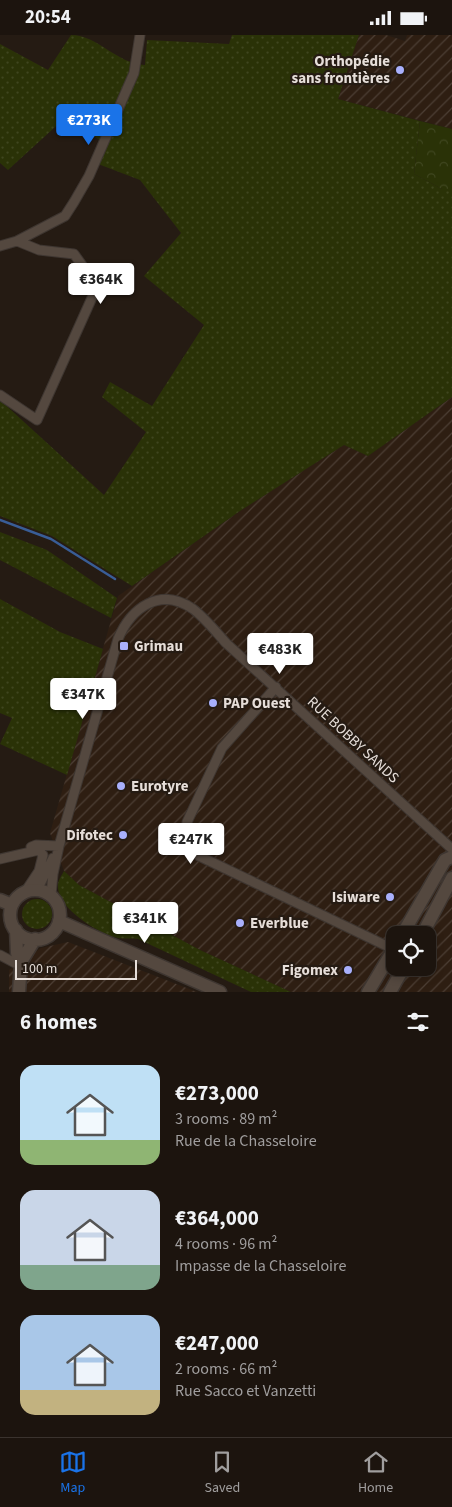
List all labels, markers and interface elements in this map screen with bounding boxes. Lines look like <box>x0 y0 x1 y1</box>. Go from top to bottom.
text: 20:54 <box>25 4 71 31</box>
place label: Orthopédie sans frontières <box>291 51 390 89</box>
marker: Orthopédie sans frontières <box>394 64 406 76</box>
pin: €273K <box>54 103 124 146</box>
text: €273K <box>67 109 111 131</box>
pin: €364K <box>66 263 136 305</box>
text: €364K <box>79 268 123 290</box>
pin: €483K <box>245 633 315 675</box>
place label: Grimau <box>134 636 183 657</box>
text: €483K <box>258 638 302 660</box>
marker: Grimau <box>118 640 130 652</box>
pin: €347K <box>48 677 118 720</box>
text: €347K <box>61 683 105 705</box>
street label: RUE BOBBY SANDS <box>302 692 404 788</box>
place label: PAP Ouest <box>223 693 291 714</box>
marker: PAP Ouest <box>207 697 219 709</box>
place label: Eurotyre <box>131 776 189 797</box>
marker: Eurotyre <box>115 780 127 792</box>
pin: €247K <box>156 823 226 865</box>
place label: Difotec <box>66 825 113 846</box>
text: €247K <box>169 828 213 850</box>
marker: Difotec <box>117 829 129 841</box>
place label: Isiware <box>332 887 380 908</box>
marker: Isiware <box>384 891 396 903</box>
pin: €341K <box>110 901 180 944</box>
text: €341K <box>123 907 167 929</box>
place label: Everblue <box>250 913 309 934</box>
marker: Everblue <box>234 917 246 929</box>
map controls <box>386 926 436 976</box>
button: locate <box>386 926 436 976</box>
scale bar <box>15 957 138 980</box>
text: 100 m <box>22 959 57 979</box>
place label: Figomex <box>282 960 338 981</box>
marker: Figomex <box>342 964 354 976</box>
text: 6 homes <box>20 1007 97 1037</box>
icon: filters <box>404 1008 432 1036</box>
text: €273,000 <box>175 1078 259 1108</box>
icon: home <box>60 1085 120 1145</box>
text: 3 rooms · 89 m² <box>175 1108 277 1130</box>
text: Rue de la Chasseloire <box>175 1130 317 1152</box>
text: €364,000 <box>175 1203 259 1233</box>
icon: home <box>60 1210 120 1270</box>
text: 4 rooms · 96 m² <box>175 1233 277 1255</box>
text: Impasse de la Chasseloire <box>175 1255 346 1277</box>
text: €247,000 <box>175 1328 259 1358</box>
icon: home <box>60 1335 120 1395</box>
text: 2 rooms · 66 m² <box>175 1358 277 1380</box>
text: Rue Sacco et Vanzetti <box>175 1380 316 1402</box>
tab: Map <box>59 1448 87 1498</box>
tab: Saved <box>204 1448 240 1498</box>
tab: Home <box>358 1448 393 1498</box>

